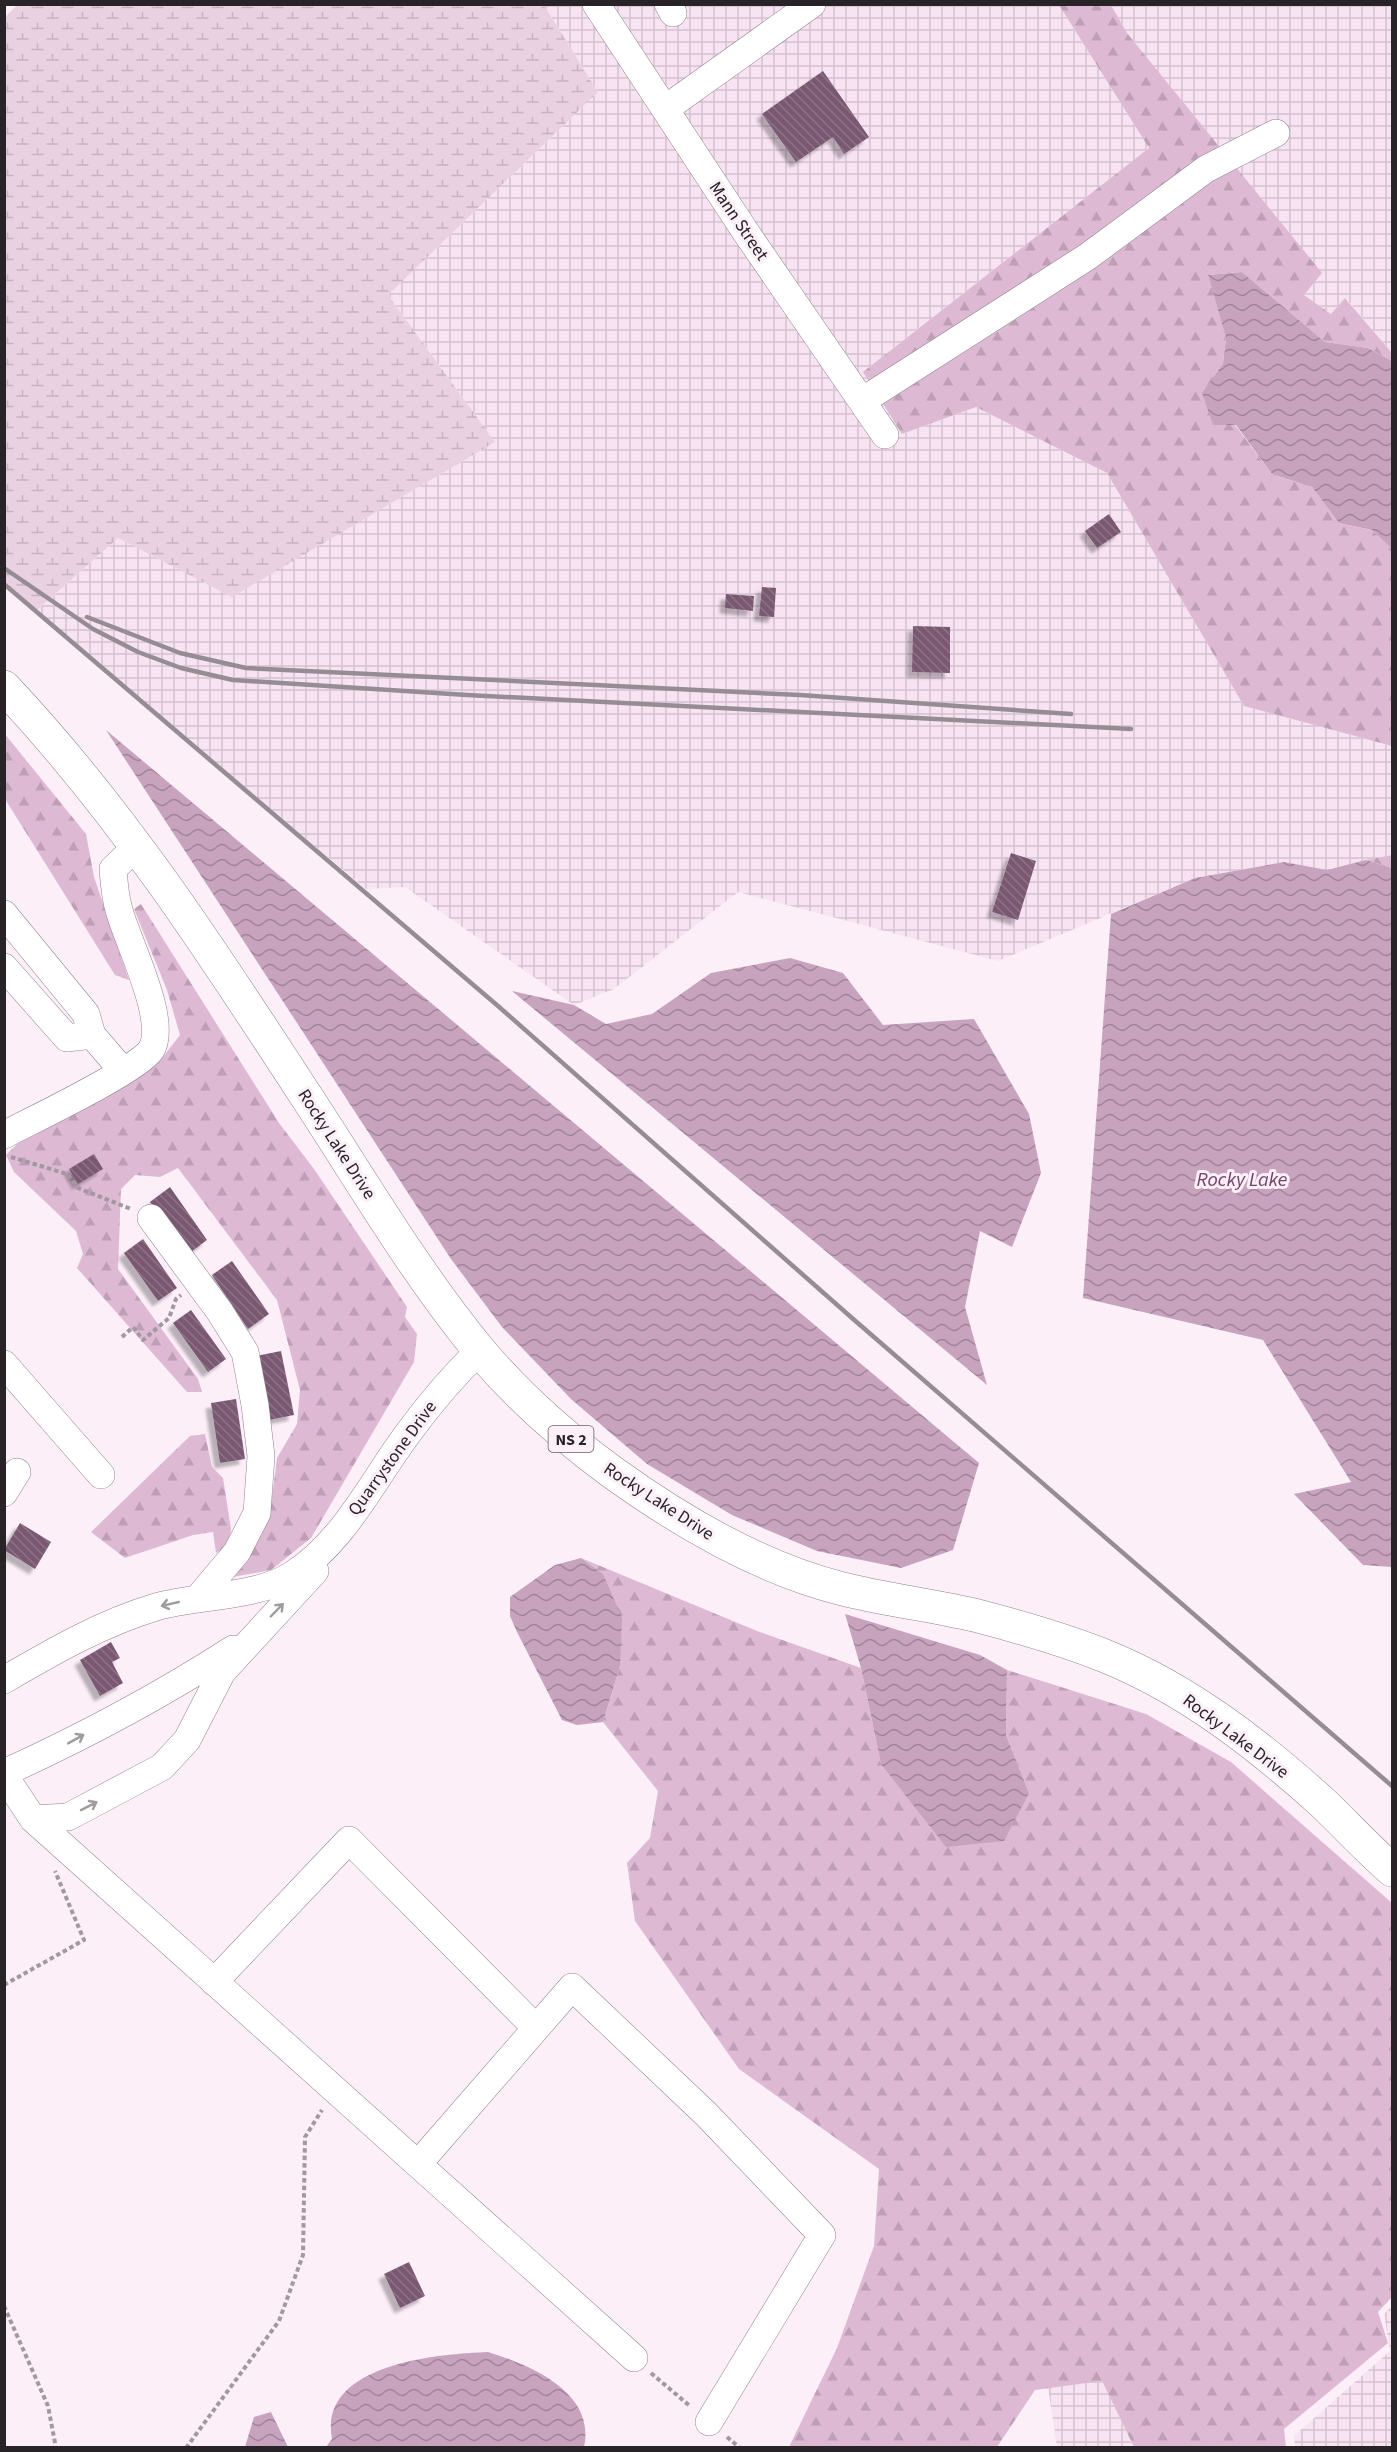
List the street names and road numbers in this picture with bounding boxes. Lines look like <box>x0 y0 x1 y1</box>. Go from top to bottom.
street label: Mann Street <box>703 177 774 266</box>
street label: Rocky Lake Drive <box>292 1084 382 1204</box>
street label: Quarrystone Drive <box>342 1396 443 1521</box>
road number: NS 2 <box>548 1426 594 1452</box>
street label: Rocky Lake Drive <box>599 1456 719 1546</box>
street label: Rocky Lake Drive <box>1178 1688 1294 1785</box>

